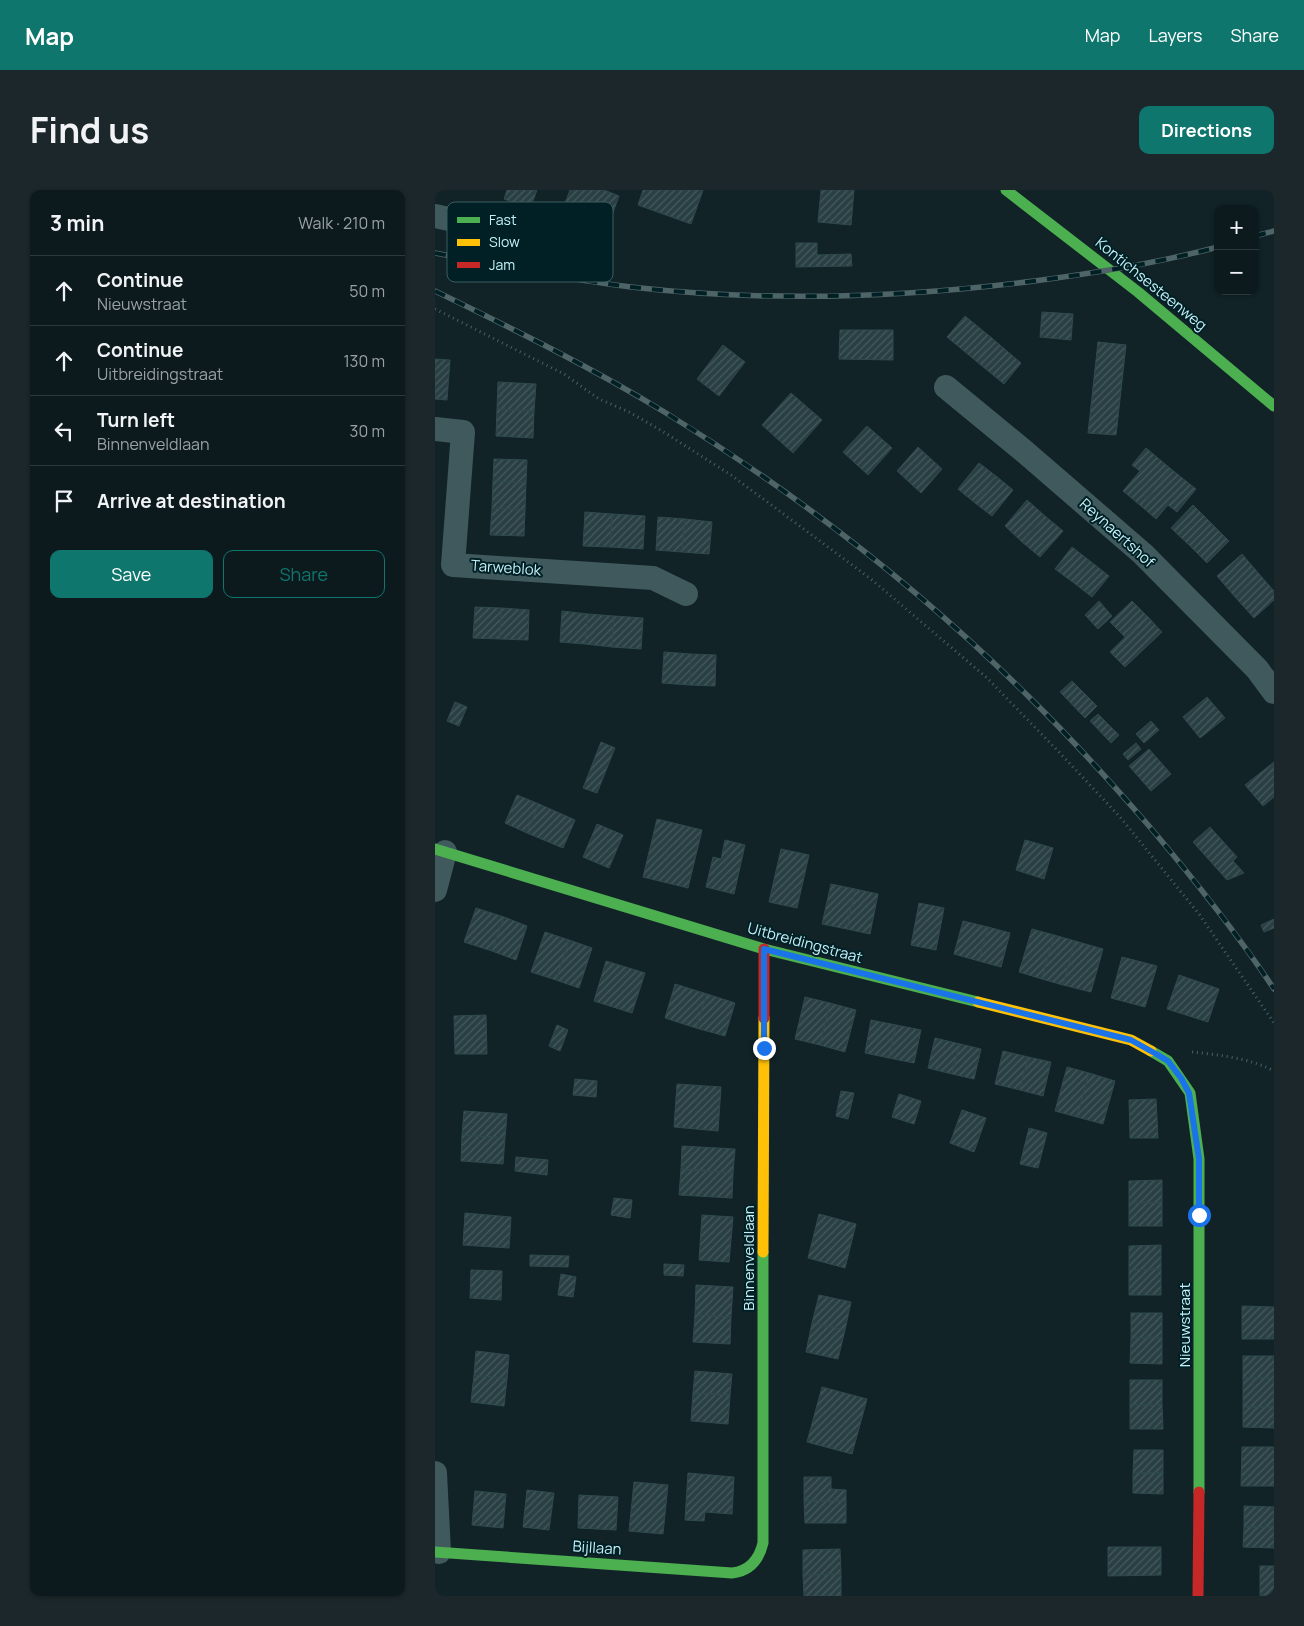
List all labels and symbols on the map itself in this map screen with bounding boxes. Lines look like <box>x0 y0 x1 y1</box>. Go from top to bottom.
legend <box>447 202 613 282</box>
text: Fast <box>489 210 517 229</box>
text: Slow <box>489 232 520 251</box>
street label: Kontichsesteenweg <box>1091 232 1212 335</box>
text: Jam <box>489 255 515 274</box>
street label: Reynaertshof <box>1075 493 1160 572</box>
street label: Tarweblok <box>470 555 542 580</box>
street label: Uitbreidingstraat <box>745 917 865 968</box>
route end <box>753 1037 776 1060</box>
route start <box>1188 1204 1211 1227</box>
street label: Binnenveldlaan <box>738 1205 759 1311</box>
street label: Nieuwstraat <box>1174 1283 1195 1367</box>
street label: Bijllaan <box>572 1535 622 1560</box>

